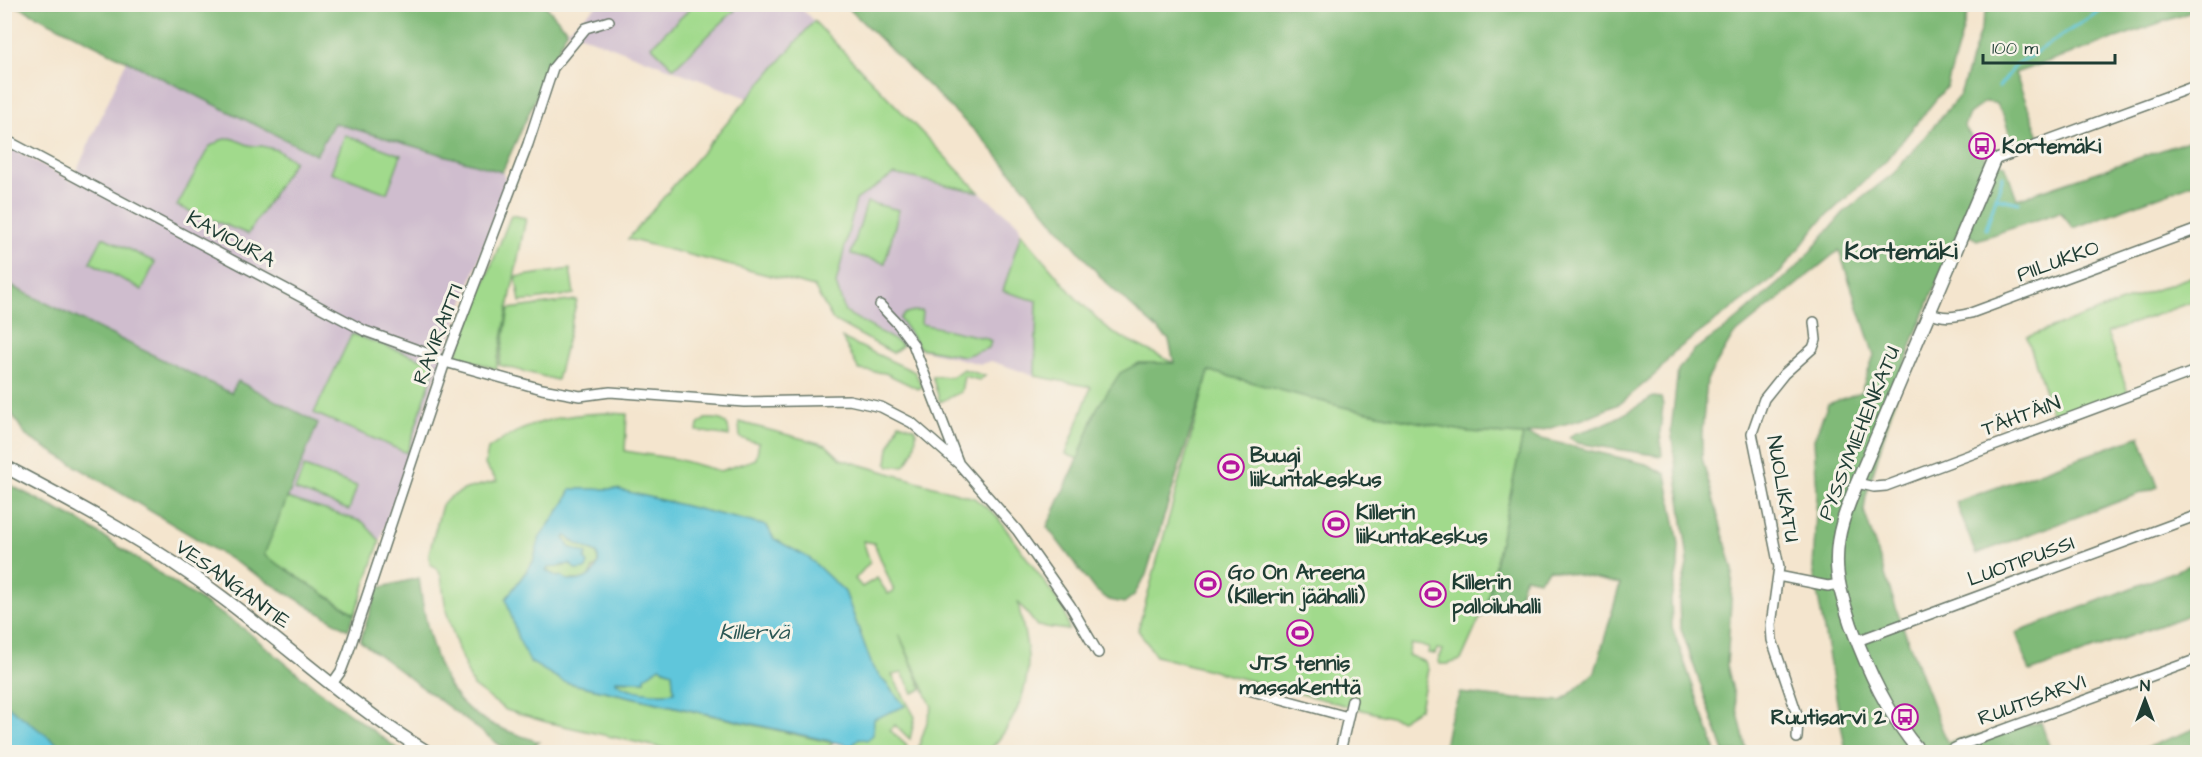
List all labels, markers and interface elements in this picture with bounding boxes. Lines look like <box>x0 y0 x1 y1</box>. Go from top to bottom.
scale bar <box>1983 27 2115 65</box>
text: 100 m <box>1992 36 2038 61</box>
bus stop icon: Kortemäki <box>1967 131 1997 161</box>
place label: Kortemäki <box>2002 132 2102 161</box>
street label: KAVIOURA <box>181 203 281 275</box>
street label: PIILUKKO <box>2013 233 2103 289</box>
district label: Kortemäki <box>1844 235 1958 269</box>
street label: RAVIRAITTI <box>406 279 470 389</box>
street label: PYSSYMIEHENKATU <box>1811 342 1907 524</box>
street label: TÄHTÄIN <box>1977 388 2065 444</box>
street label: NUOLIKATU <box>1759 433 1807 545</box>
place label: Buugi liikuntakeskus <box>1250 441 1382 494</box>
sports icon: Buugi liikuntakeskus <box>1216 452 1246 482</box>
place label: Killerin liikuntakeskus <box>1356 498 1488 551</box>
sports icon: Killerin liikuntakeskus <box>1321 509 1351 539</box>
street label: LUOTIPUSSI <box>1963 528 2079 594</box>
street label: VESANGANTIE <box>170 532 297 636</box>
place label: Go On Areena (Killerin jäähalli) <box>1227 558 1366 612</box>
place label: Killerin palloiluhalli <box>1452 568 1542 622</box>
sports icon: Go On Areena (Killerin jäähalli) <box>1193 569 1223 599</box>
sports icon: Killerin palloiluhalli <box>1418 579 1448 609</box>
water label: Killervä <box>719 617 791 648</box>
sports icon: JTS tennis massakenttä <box>1285 618 1315 648</box>
place label: JTS tennis massakenttä <box>1239 649 1361 702</box>
street label: RUUTISARVI <box>1974 667 2090 733</box>
north arrow <box>2115 670 2175 730</box>
text: N <box>2140 675 2150 697</box>
bus stop icon: Ruutisarvi 2 <box>1890 702 1920 732</box>
place label: Ruutisarvi 2 <box>1771 703 1887 732</box>

